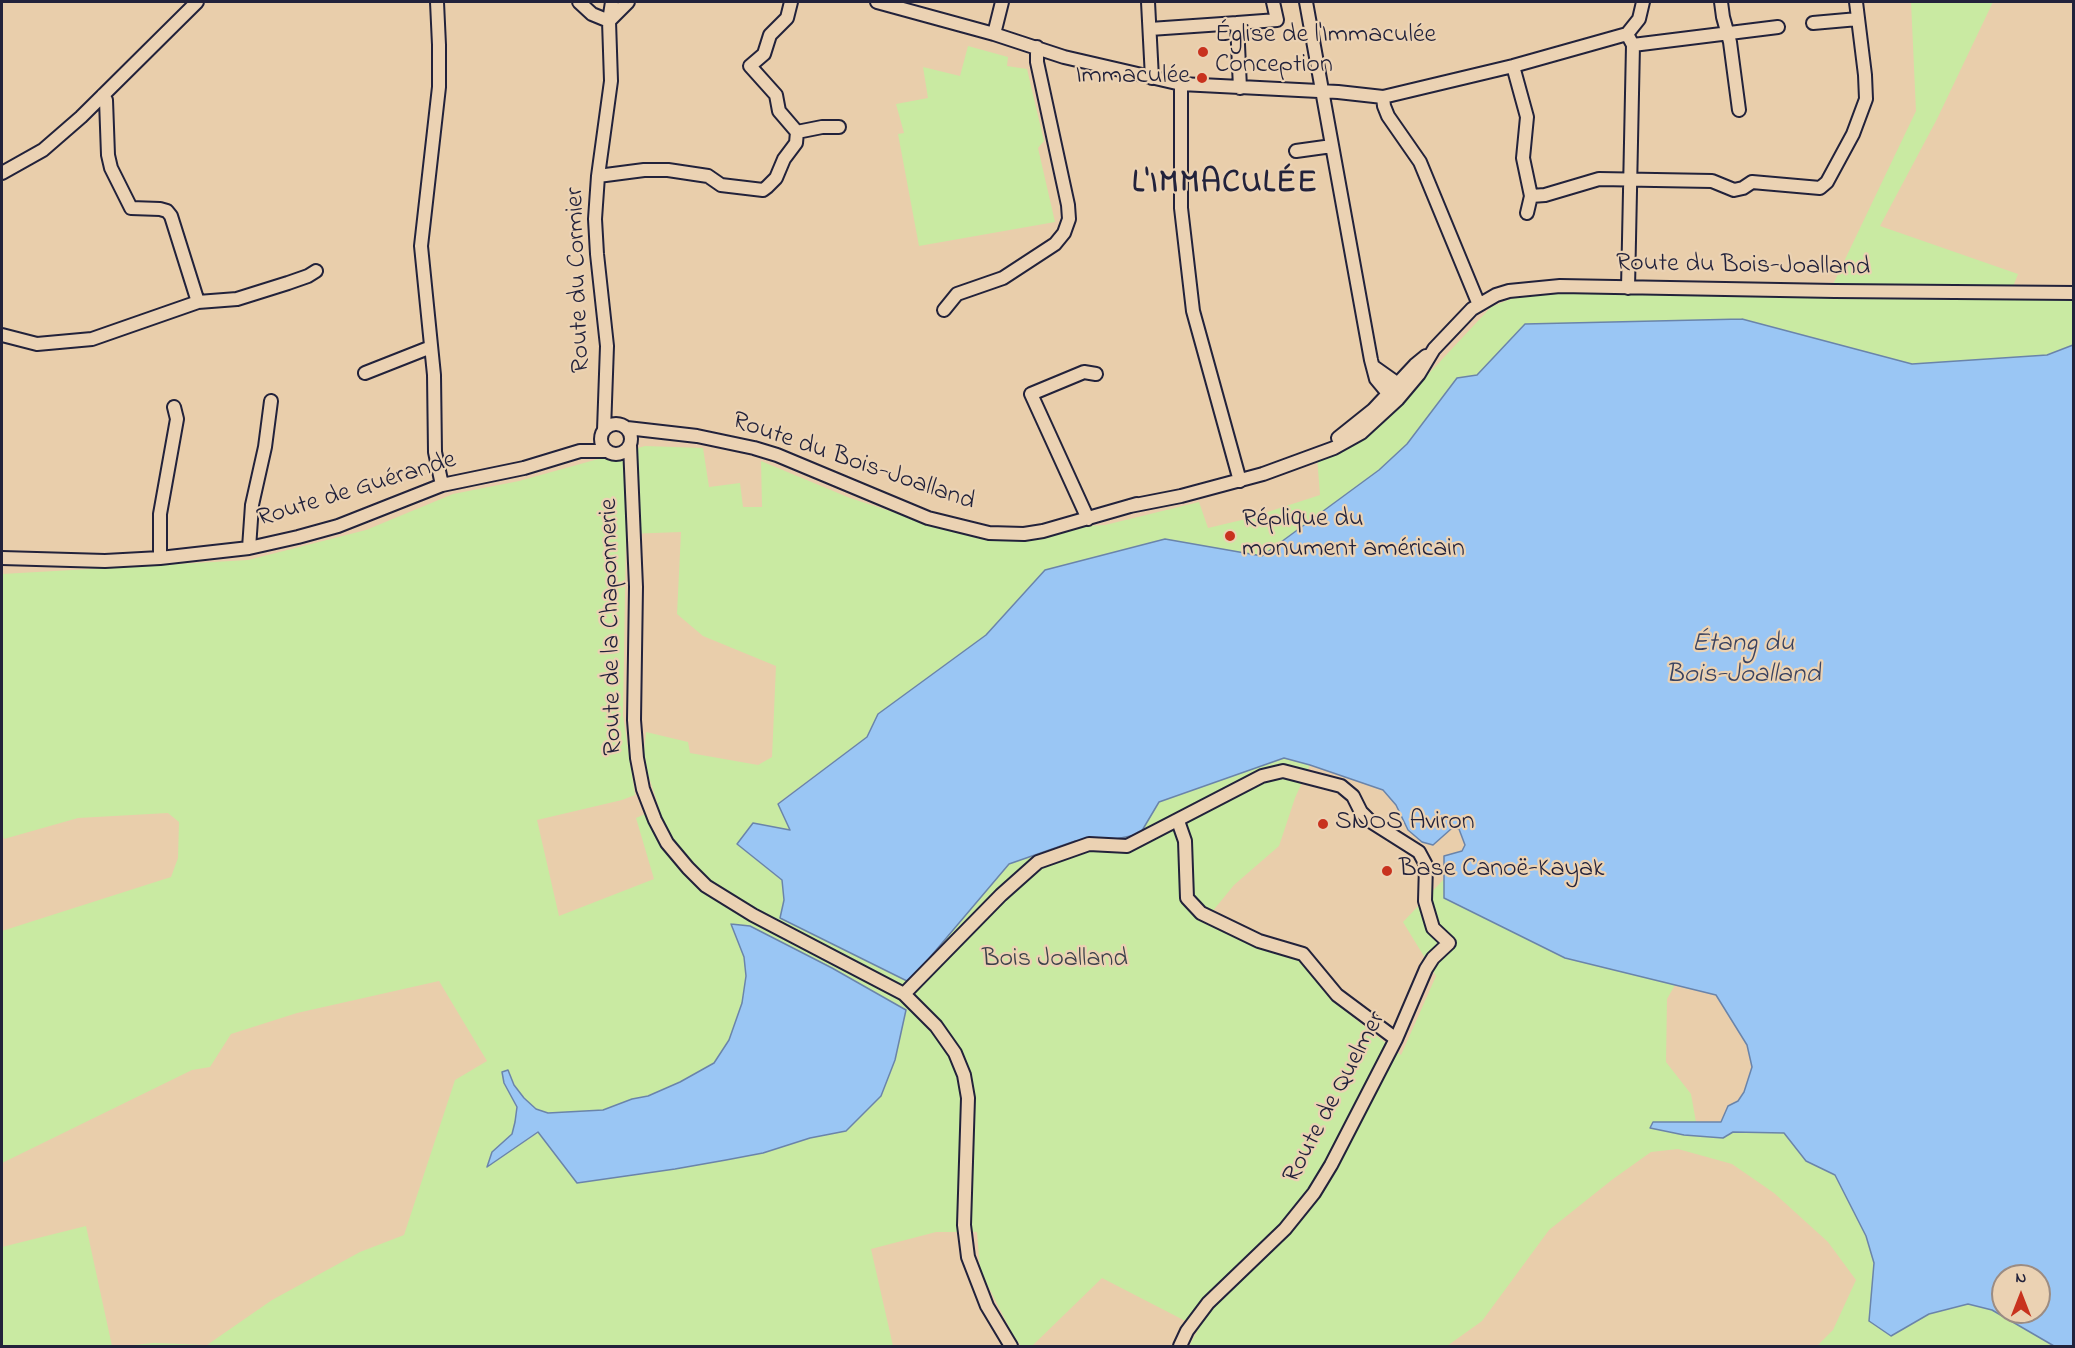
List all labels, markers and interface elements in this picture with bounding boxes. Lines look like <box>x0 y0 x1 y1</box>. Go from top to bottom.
place label: Église de l'Immaculée Conception <box>1215 21 1436 82</box>
marker: Église de l'Immaculée Conception <box>1196 45 1210 59</box>
place label: Immaculée <box>1075 62 1190 94</box>
marker: Immaculée <box>1195 71 1209 85</box>
district label: L'IMMACULÉE <box>1132 167 1318 205</box>
street label: Route du Cormier <box>561 187 599 373</box>
street label: Route du Bois-Joalland <box>1615 249 1871 285</box>
street label: Route du Bois-Joalland <box>728 407 978 519</box>
street label: Route de Guérande <box>254 446 460 536</box>
street label: Route de la Chaponnerie <box>595 498 631 756</box>
place label: Réplique du monument américain <box>1242 505 1465 566</box>
marker: Réplique du monument américain <box>1223 529 1237 543</box>
water label: Étang du Bois-Joalland <box>1666 630 1820 693</box>
place label: SNOS Aviron <box>1335 808 1475 840</box>
marker: SNOS Aviron <box>1316 817 1330 831</box>
place label: Base Canoë-Kayak <box>1399 855 1605 887</box>
marker: Base Canoë-Kayak <box>1380 864 1394 878</box>
park label: Bois Joalland <box>982 945 1128 977</box>
street label: Route de Quelmer <box>1278 1007 1394 1189</box>
north arrow <box>1991 1264 2051 1324</box>
text: N <box>2016 1266 2026 1290</box>

